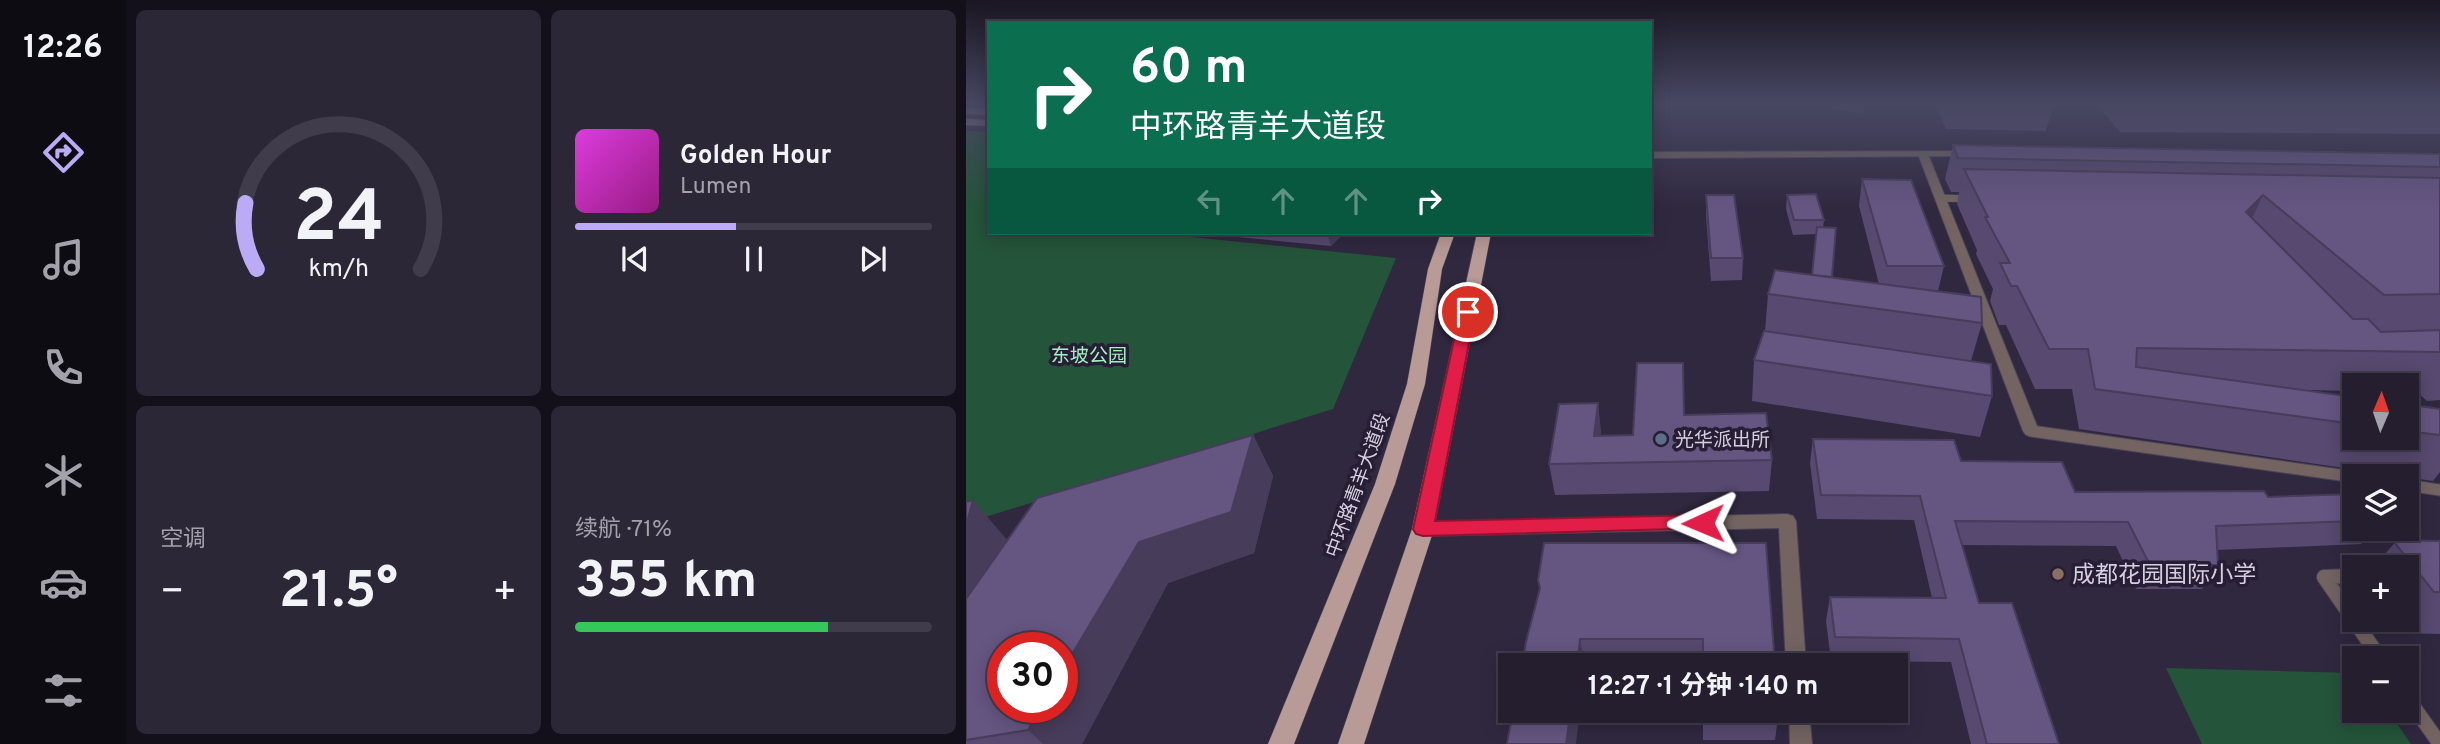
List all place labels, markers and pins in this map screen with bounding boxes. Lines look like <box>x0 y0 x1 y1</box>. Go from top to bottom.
pin <box>1438 282 1498 342</box>
place label: 光华派出所 <box>1675 429 1770 453</box>
marker: 光华派出所 <box>1653 431 1669 447</box>
place label: 成都花园国际小学 <box>2072 562 2256 591</box>
marker: 成都花园国际小学 <box>2050 566 2066 582</box>

